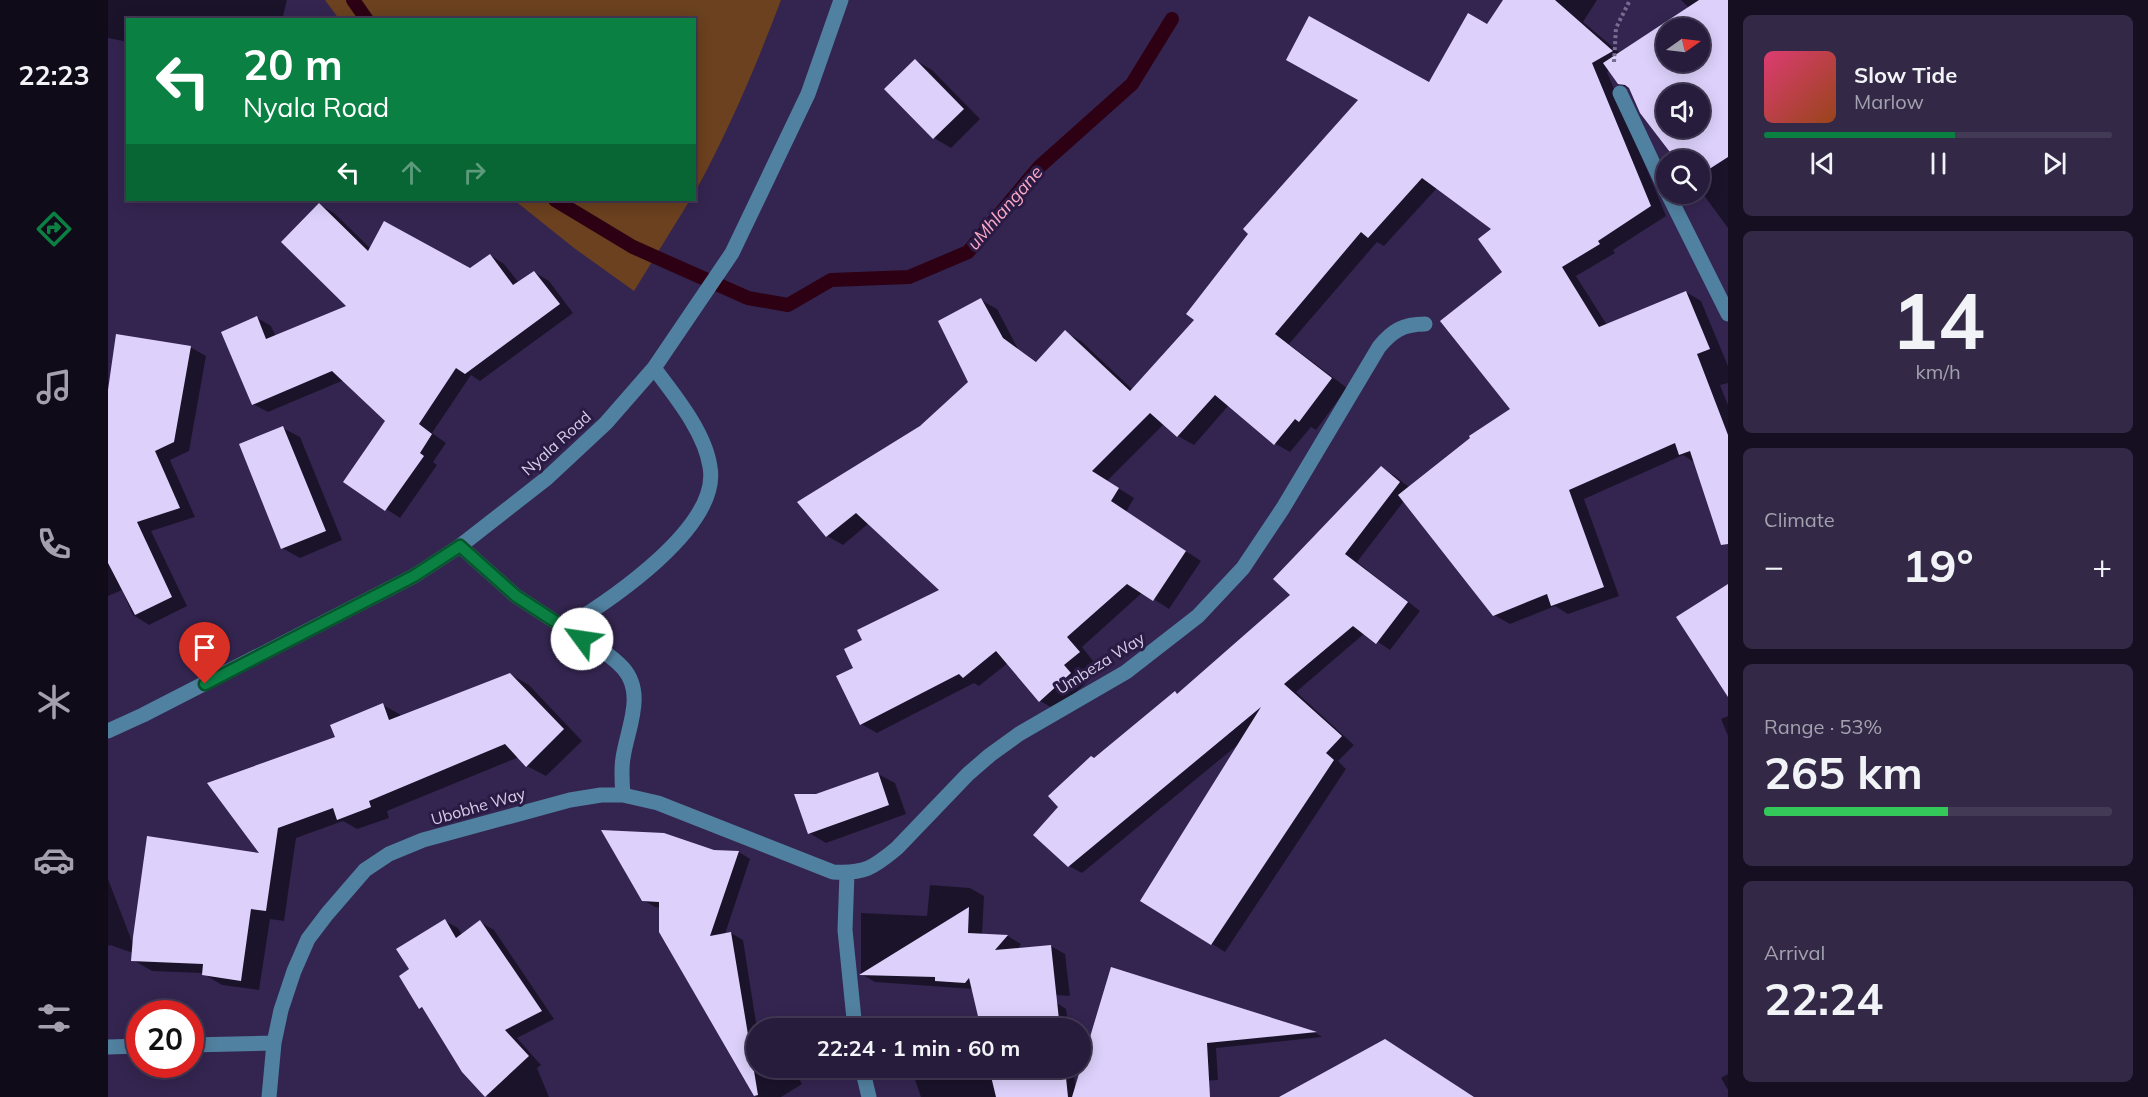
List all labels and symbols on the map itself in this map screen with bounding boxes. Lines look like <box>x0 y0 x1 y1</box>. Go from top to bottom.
north arrow <box>1656 18 1710 72</box>
water label: uMhlangane <box>962 161 1048 254</box>
street label: Nyala Road <box>517 407 595 479</box>
position arrow <box>550 607 614 671</box>
pin <box>179 622 230 684</box>
street label: Umbeza Way <box>1052 628 1149 698</box>
street label: Ubobhe Way <box>429 783 528 829</box>
speed limit sign: 20 <box>126 1000 204 1078</box>

